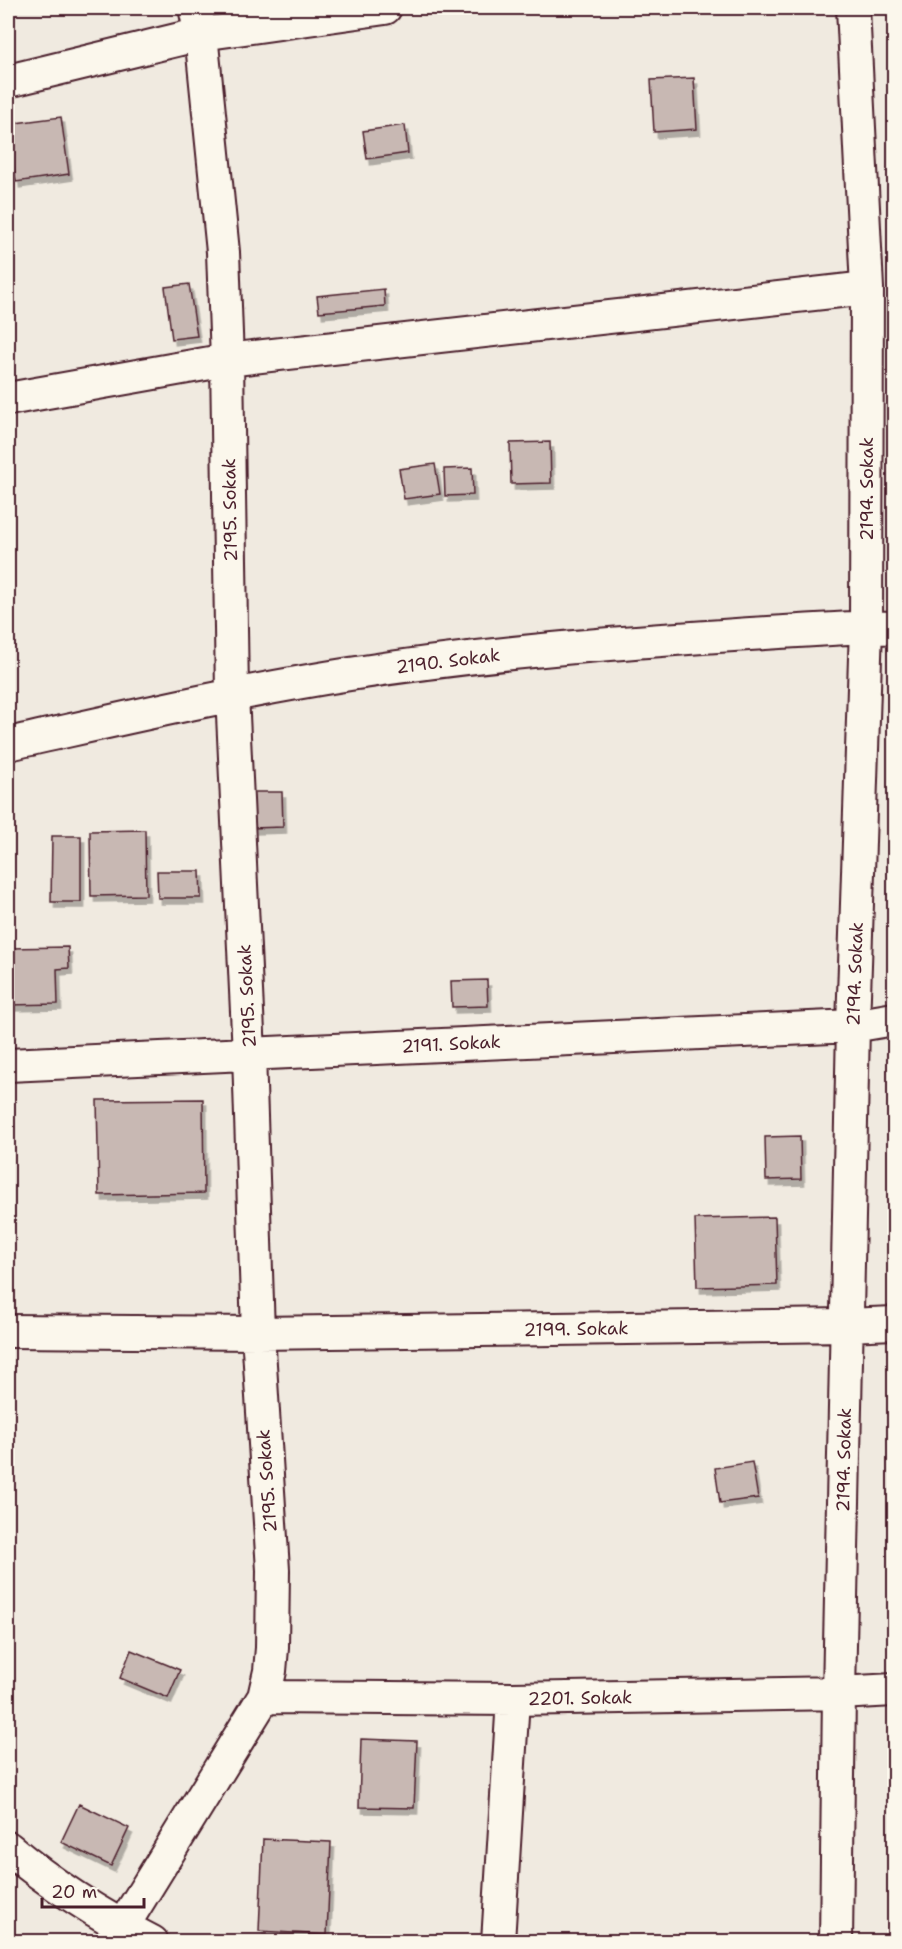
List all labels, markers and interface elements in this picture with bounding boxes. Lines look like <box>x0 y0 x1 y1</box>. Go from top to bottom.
street label: 2194. Sokak <box>855 437 879 541</box>
street label: 2195. Sokak <box>217 458 243 562</box>
street label: 2190. Sokak <box>395 643 501 679</box>
street label: 2194. Sokak <box>841 921 869 1027</box>
street label: 2195. Sokak <box>232 944 262 1048</box>
street label: 2191. Sokak <box>401 1029 501 1059</box>
street label: 2199. Sokak <box>523 1316 629 1342</box>
street label: 2194. Sokak <box>831 1408 857 1512</box>
street label: 2195. Sokak <box>251 1428 283 1534</box>
street label: 2201. Sokak <box>527 1685 633 1711</box>
scale bar <box>42 1871 144 1909</box>
text: 20 m <box>51 1880 97 1904</box>

